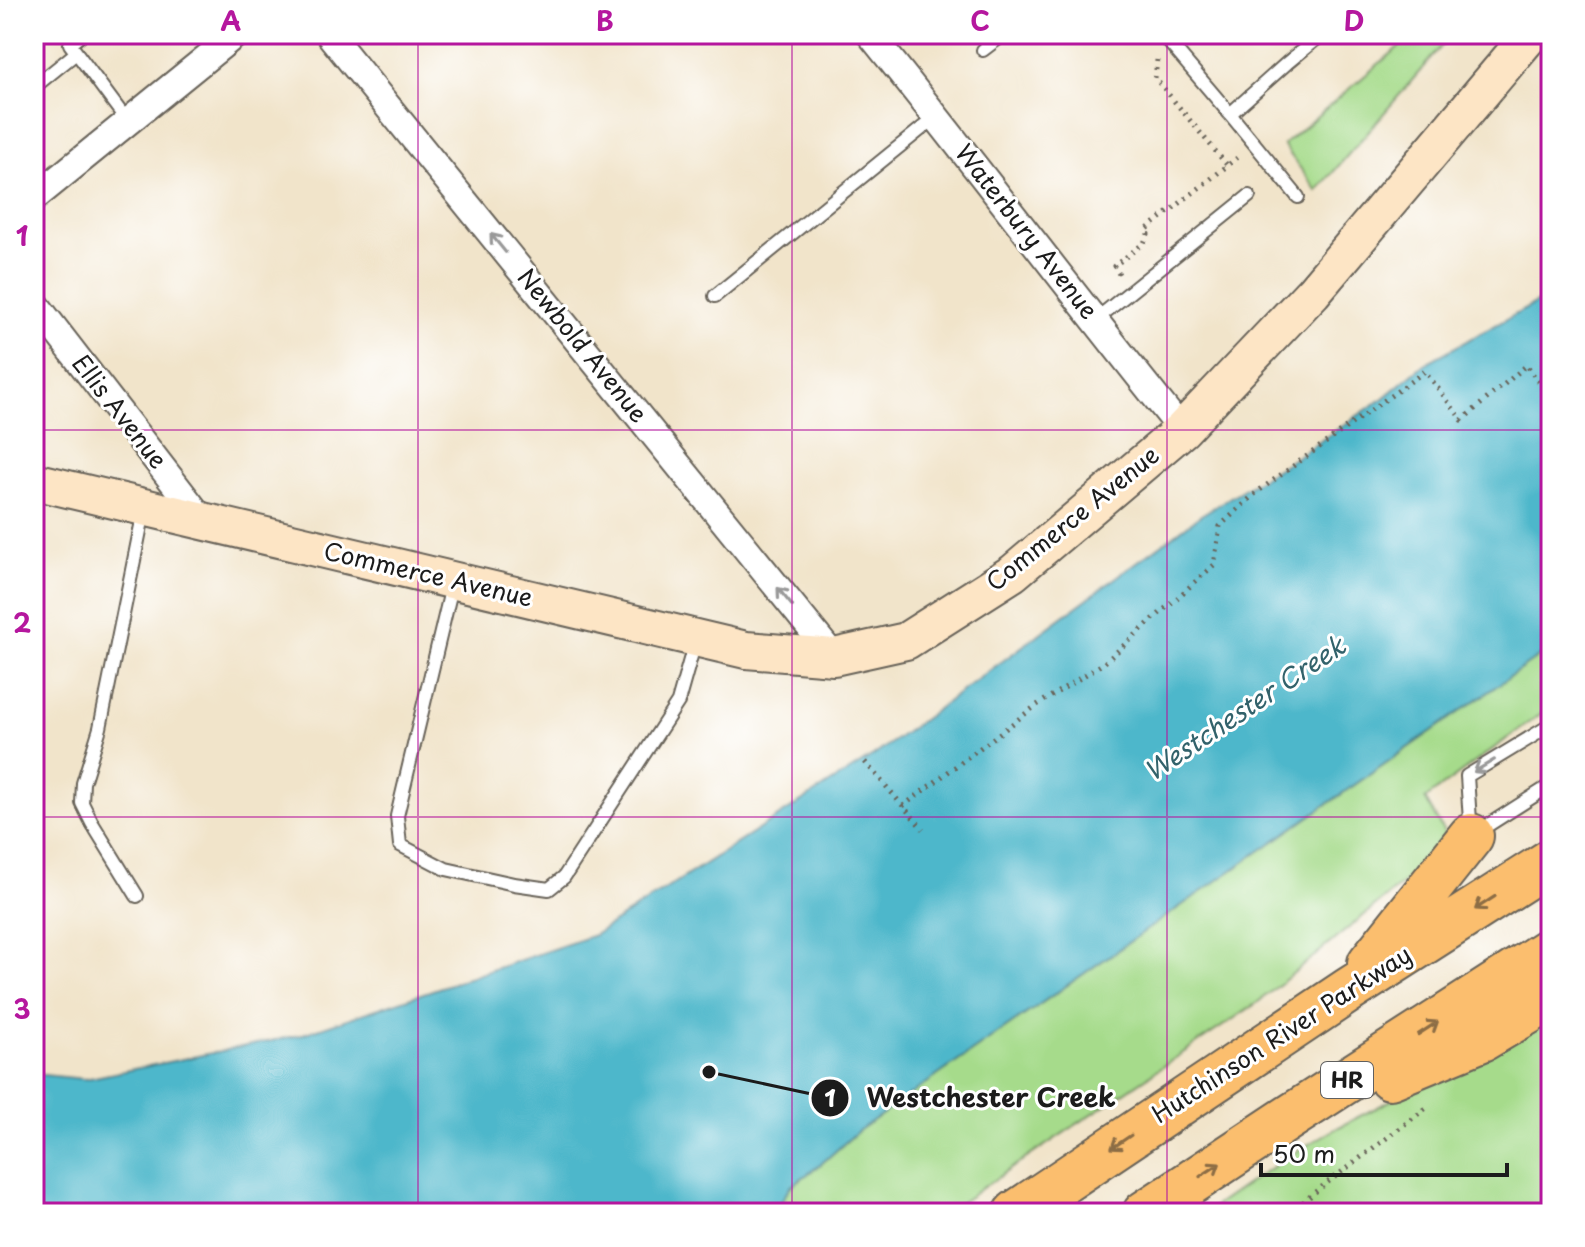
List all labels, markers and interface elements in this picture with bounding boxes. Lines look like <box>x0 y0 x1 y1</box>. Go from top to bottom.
text: A <box>221 1 241 40</box>
text: B <box>596 1 614 40</box>
text: C <box>970 1 990 40</box>
text: D <box>1344 1 1364 40</box>
street label: Waterbury Avenue <box>948 136 1108 326</box>
text: 1 <box>16 216 28 255</box>
one-way arrow <box>489 233 507 254</box>
street label: Newbold Avenue <box>510 260 657 430</box>
street label: Ellis Avenue <box>64 346 177 476</box>
street label: Commerce Avenue <box>977 436 1166 599</box>
street label: Commerce Avenue <box>320 531 537 615</box>
one-way arrow <box>776 587 794 608</box>
text: 2 <box>13 603 31 642</box>
water label: Westchester Creek <box>1136 625 1354 790</box>
one-way arrow <box>1473 758 1496 774</box>
one-way arrow <box>1474 896 1497 912</box>
street label: Hutchinson River Parkway <box>1144 936 1418 1131</box>
text: 3 <box>13 989 31 1028</box>
one-way arrow <box>1416 1020 1439 1036</box>
road number: HR <box>1321 1062 1373 1098</box>
callout: Westchester Creek <box>810 1073 1131 1123</box>
text: Westchester Creek <box>866 1077 1116 1116</box>
text: 1 <box>824 1079 836 1115</box>
scale bar <box>1261 1127 1507 1177</box>
one-way arrow <box>1110 1134 1132 1150</box>
text: 50 m <box>1273 1135 1335 1171</box>
one-way arrow <box>1198 1162 1221 1178</box>

